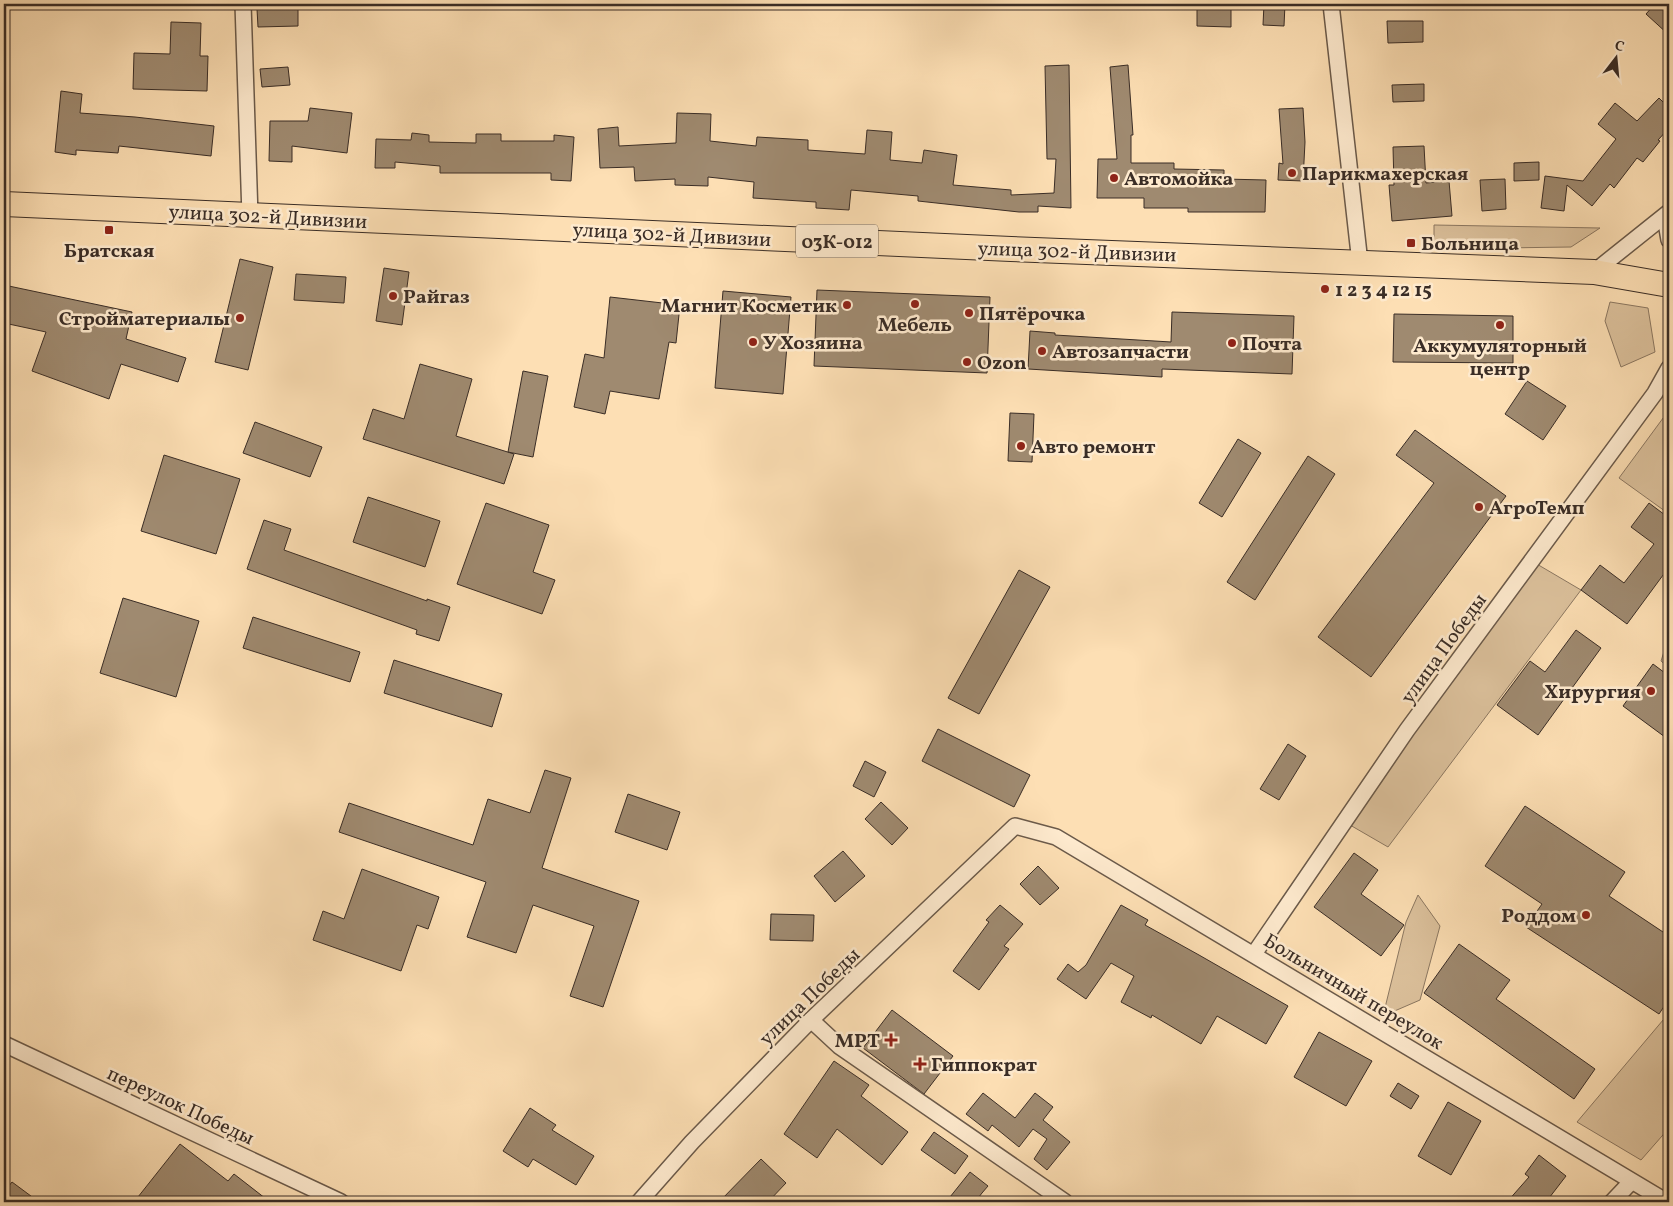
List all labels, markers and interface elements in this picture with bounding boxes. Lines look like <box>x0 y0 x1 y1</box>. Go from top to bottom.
north arrow <box>1590 32 1640 82</box>
text: С <box>1612 37 1626 57</box>
place label: Парикмахерская <box>1302 161 1469 189</box>
place label: Автомойка <box>1124 166 1233 194</box>
marker: Парикмахерская <box>1286 167 1298 179</box>
marker: Автомойка <box>1108 172 1120 184</box>
street label: улица 302-й Дивизии <box>168 199 368 237</box>
street label: улица 302-й Дивизии <box>572 217 772 255</box>
marker: Братская <box>103 224 115 236</box>
road number: 03К-012 <box>796 225 878 258</box>
place label: Больница <box>1421 231 1519 259</box>
street label: улица 302-й Дивизии <box>977 236 1177 270</box>
marker: Больница <box>1405 237 1417 249</box>
place label: Братская <box>64 238 154 266</box>
place label: 1 2 3 4 12 15 <box>1335 277 1432 305</box>
marker: 1 2 3 4 12 15 <box>1319 283 1331 295</box>
place label: Райгаз <box>403 284 470 312</box>
marker: Райгаз <box>387 290 399 302</box>
place label: Магнит Косметик <box>661 293 837 321</box>
marker: Мебель <box>909 298 921 310</box>
marker: Магнит Косметик <box>841 299 853 311</box>
place label: Пятёрочка <box>979 301 1086 329</box>
place label: Стройматериалы <box>59 306 230 334</box>
marker: Пятёрочка <box>963 307 975 319</box>
marker: Стройматериалы <box>234 312 246 324</box>
place label: Мебель <box>878 312 952 340</box>
marker: Аккумуляторный центр <box>1494 319 1506 331</box>
place label: У Хозяина <box>763 330 863 358</box>
place label: Почта <box>1242 331 1302 359</box>
place label: Аккумуляторный центр <box>1413 333 1587 384</box>
marker: У Хозяина <box>747 336 759 348</box>
marker: Почта <box>1226 337 1238 349</box>
place label: Автозапчасти <box>1052 339 1189 367</box>
marker: Автозапчасти <box>1036 345 1048 357</box>
place label: Ozon <box>977 350 1027 378</box>
marker: Ozon <box>961 356 973 368</box>
place label: Авто ремонт <box>1031 434 1156 462</box>
marker: Авто ремонт <box>1015 440 1027 452</box>
place label: АгроТемп <box>1489 495 1585 523</box>
marker: АгроТемп <box>1473 501 1485 513</box>
street label: улица Победы <box>1395 588 1494 710</box>
place label: Хирургия <box>1544 679 1641 707</box>
marker: Хирургия <box>1645 685 1657 697</box>
place label: Роддом <box>1501 903 1576 931</box>
marker: Роддом <box>1580 909 1592 921</box>
street label: Больничный переулок <box>1258 928 1449 1058</box>
street label: улица Победы <box>754 942 867 1053</box>
place label: МРТ <box>835 1028 880 1056</box>
marker: МРТ <box>884 1033 898 1047</box>
place label: Гиппократ <box>931 1052 1037 1080</box>
marker: Гиппократ <box>913 1057 927 1071</box>
street label: переулок Победы <box>102 1060 258 1153</box>

